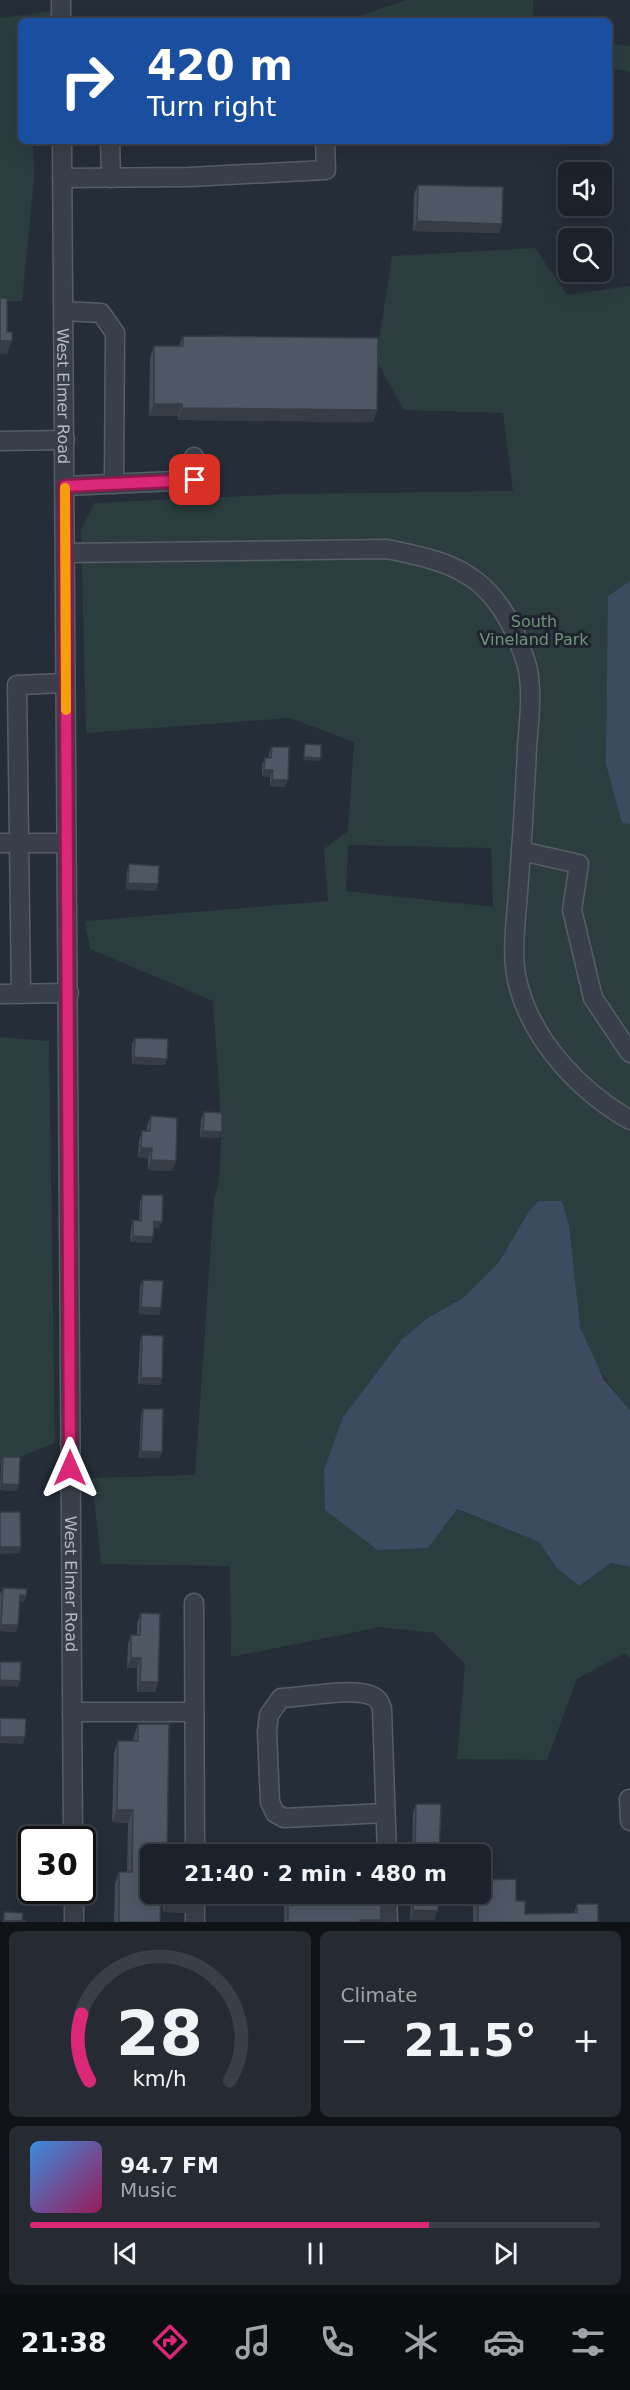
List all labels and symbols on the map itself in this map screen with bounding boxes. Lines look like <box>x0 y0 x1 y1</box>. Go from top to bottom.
street label: West Elmer Road <box>53 328 73 464</box>
pin <box>169 454 220 505</box>
park label: South Vineland Park <box>479 612 589 649</box>
position arrow <box>38 1436 102 1500</box>
street label: West Elmer Road <box>61 1516 81 1652</box>
speed limit sign: 30 <box>18 1826 96 1904</box>

